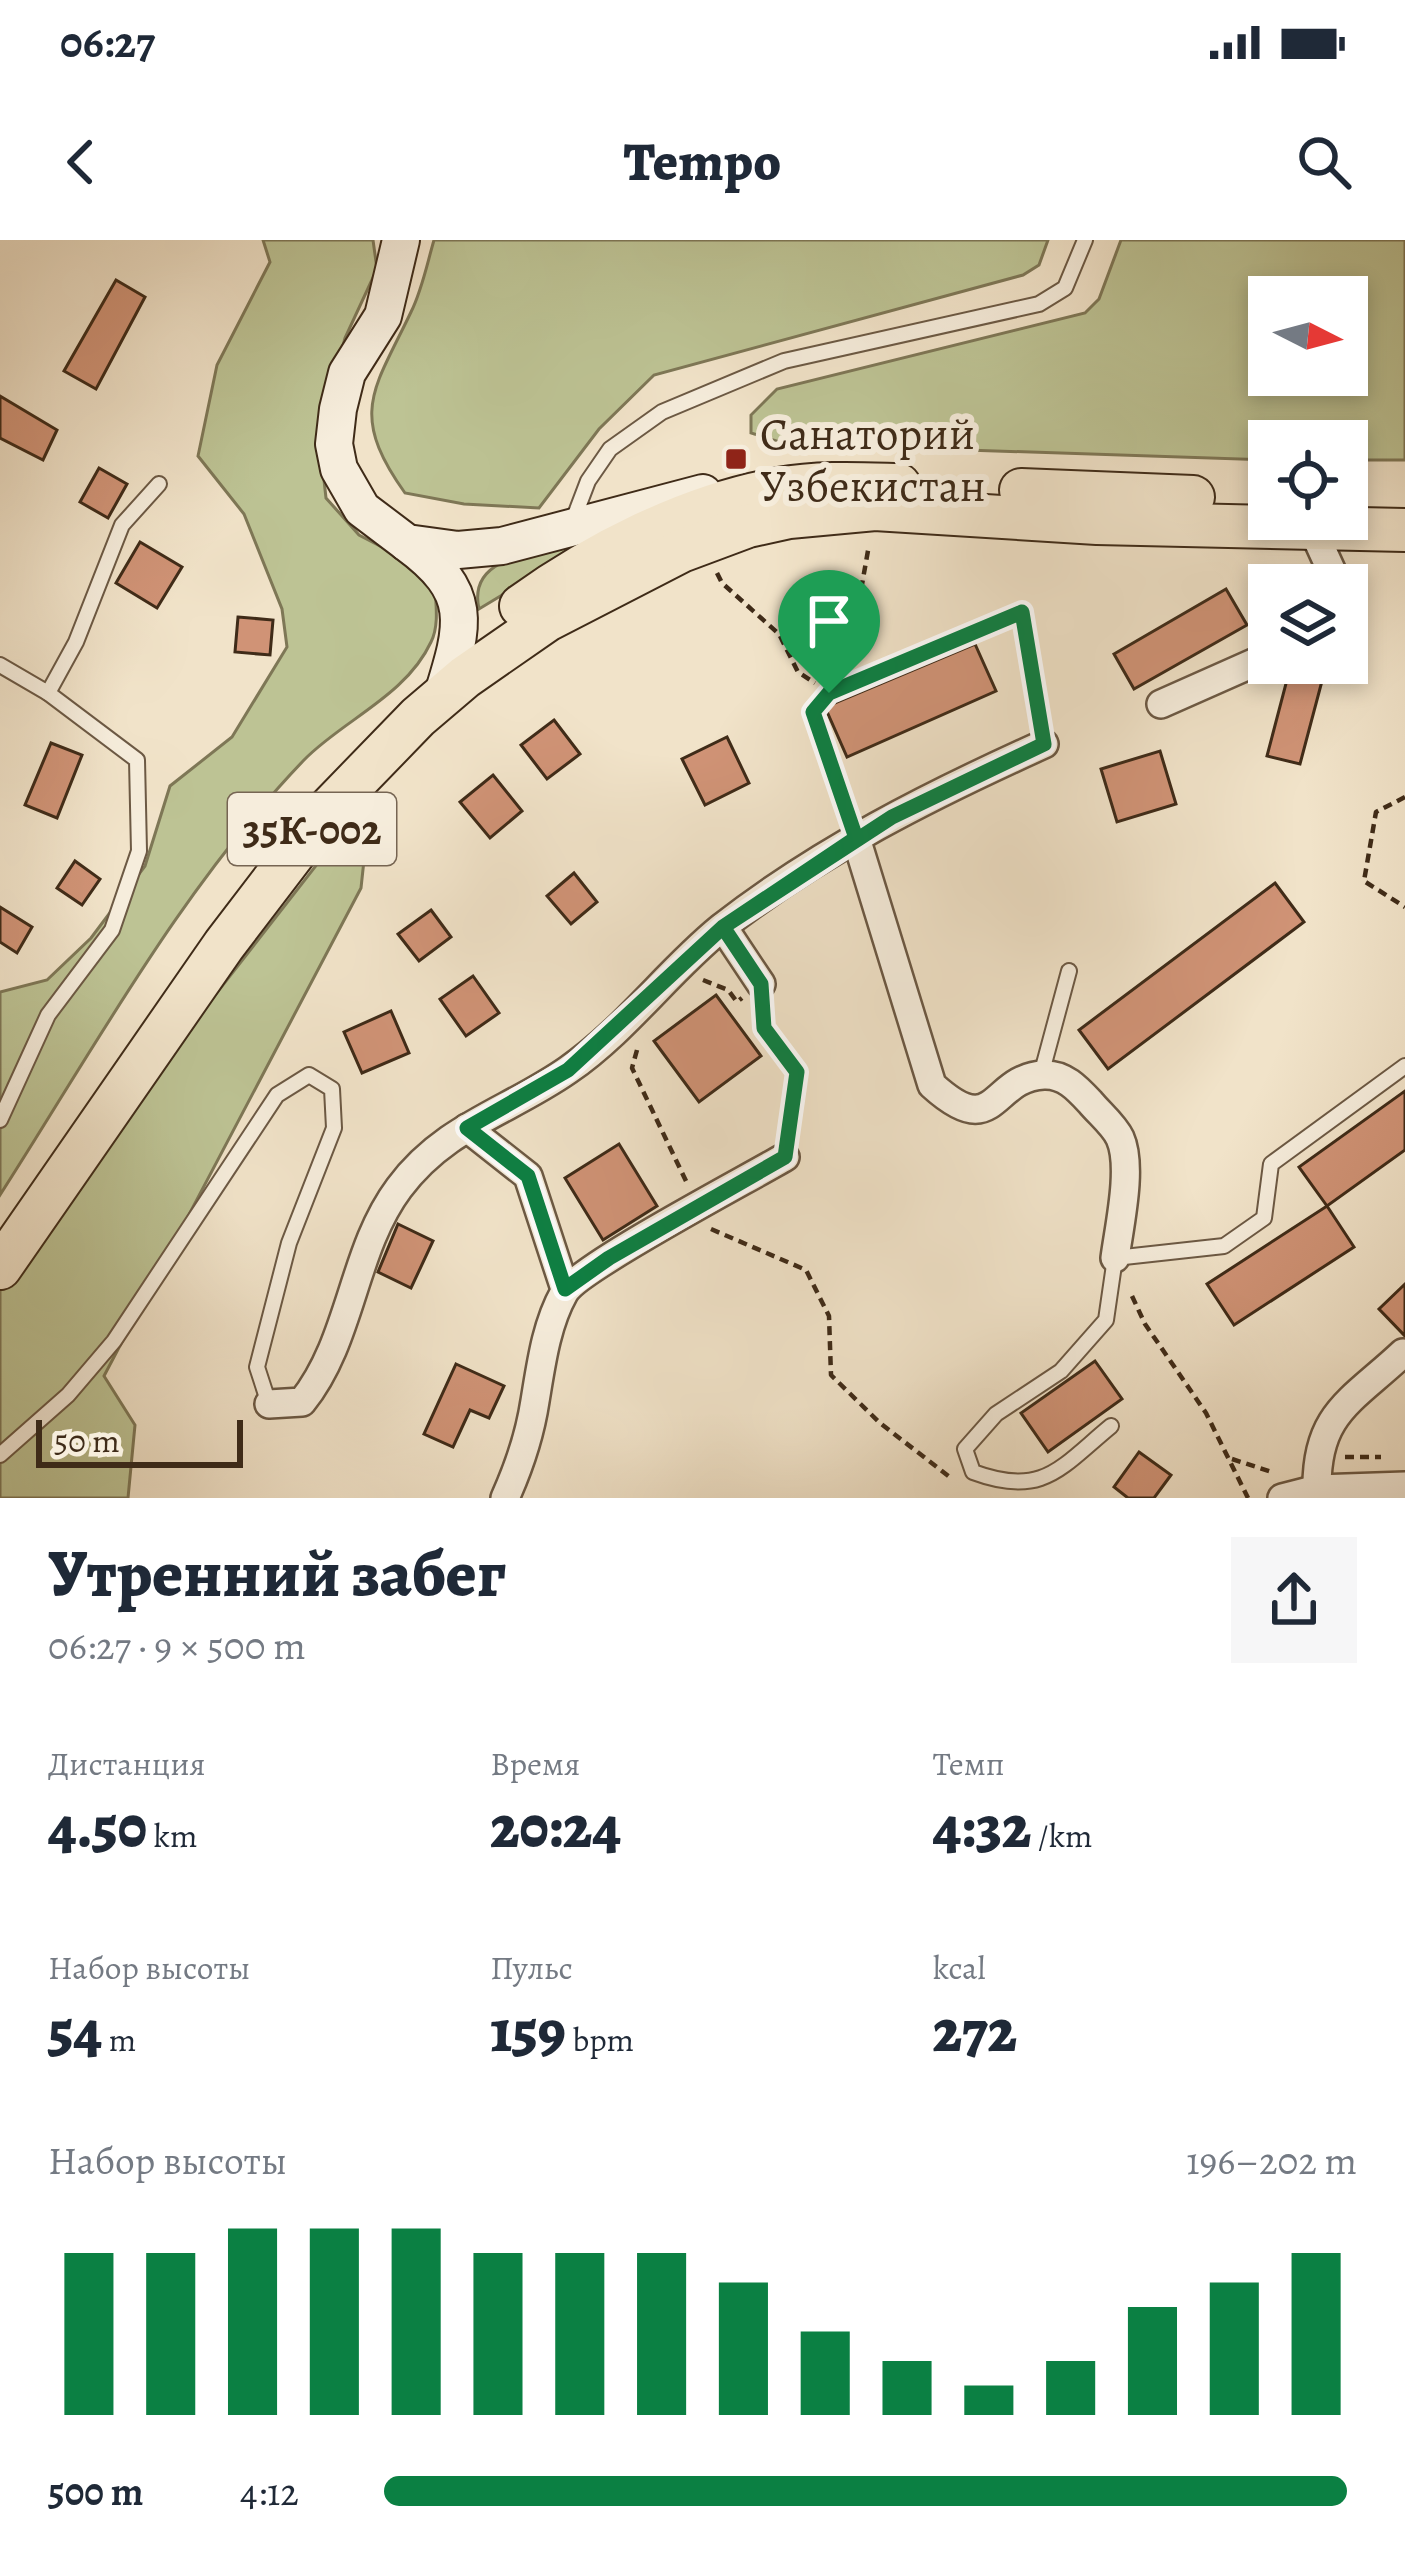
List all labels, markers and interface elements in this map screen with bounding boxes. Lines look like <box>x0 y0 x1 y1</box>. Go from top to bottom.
text: 06:27 <box>60 11 155 73</box>
text: Tempo <box>624 125 781 199</box>
icon: back <box>48 129 114 195</box>
icon: search <box>1291 129 1357 195</box>
north arrow <box>1248 276 1368 396</box>
map controls <box>1248 276 1368 684</box>
place label: Санаторий Узбекистан <box>760 403 986 517</box>
button: locate <box>1248 420 1368 540</box>
marker: Санаторий Узбекистан <box>723 446 749 472</box>
button: layers <box>1248 564 1368 684</box>
pin <box>778 570 880 693</box>
icon: arrive <box>796 588 862 654</box>
road number: 35К-002 <box>228 793 396 865</box>
scale bar <box>36 1414 243 1467</box>
text: 50 m <box>54 1418 120 1463</box>
text: Утренний забег <box>48 1529 506 1619</box>
button: share <box>1231 1537 1357 1663</box>
text: 06:27 · 9 × 500 m <box>48 1619 306 1672</box>
text: Дистанция <box>48 1741 205 1786</box>
text: Время <box>490 1741 580 1786</box>
text: Темп <box>933 1741 1005 1786</box>
text: 4.50 <box>48 1786 147 1868</box>
text: 20:24 <box>490 1786 621 1868</box>
text: 4:32 <box>933 1786 1031 1868</box>
text: km <box>147 1813 197 1858</box>
text: /km <box>1031 1813 1093 1858</box>
text: Набор высоты <box>48 1945 250 1990</box>
text: Пульс <box>490 1945 573 1990</box>
text: kcal <box>933 1945 986 1990</box>
text: 54 <box>48 1990 102 2072</box>
text: 159 <box>490 1990 566 2072</box>
text: 272 <box>933 1990 1017 2072</box>
text: m <box>102 2017 136 2062</box>
text: bpm <box>566 2017 634 2062</box>
text: Набор высоты <box>48 2134 287 2187</box>
text: 196–202 m <box>1186 2134 1357 2187</box>
text: 500 m <box>48 2465 143 2518</box>
text: 4:12 <box>240 2465 299 2518</box>

